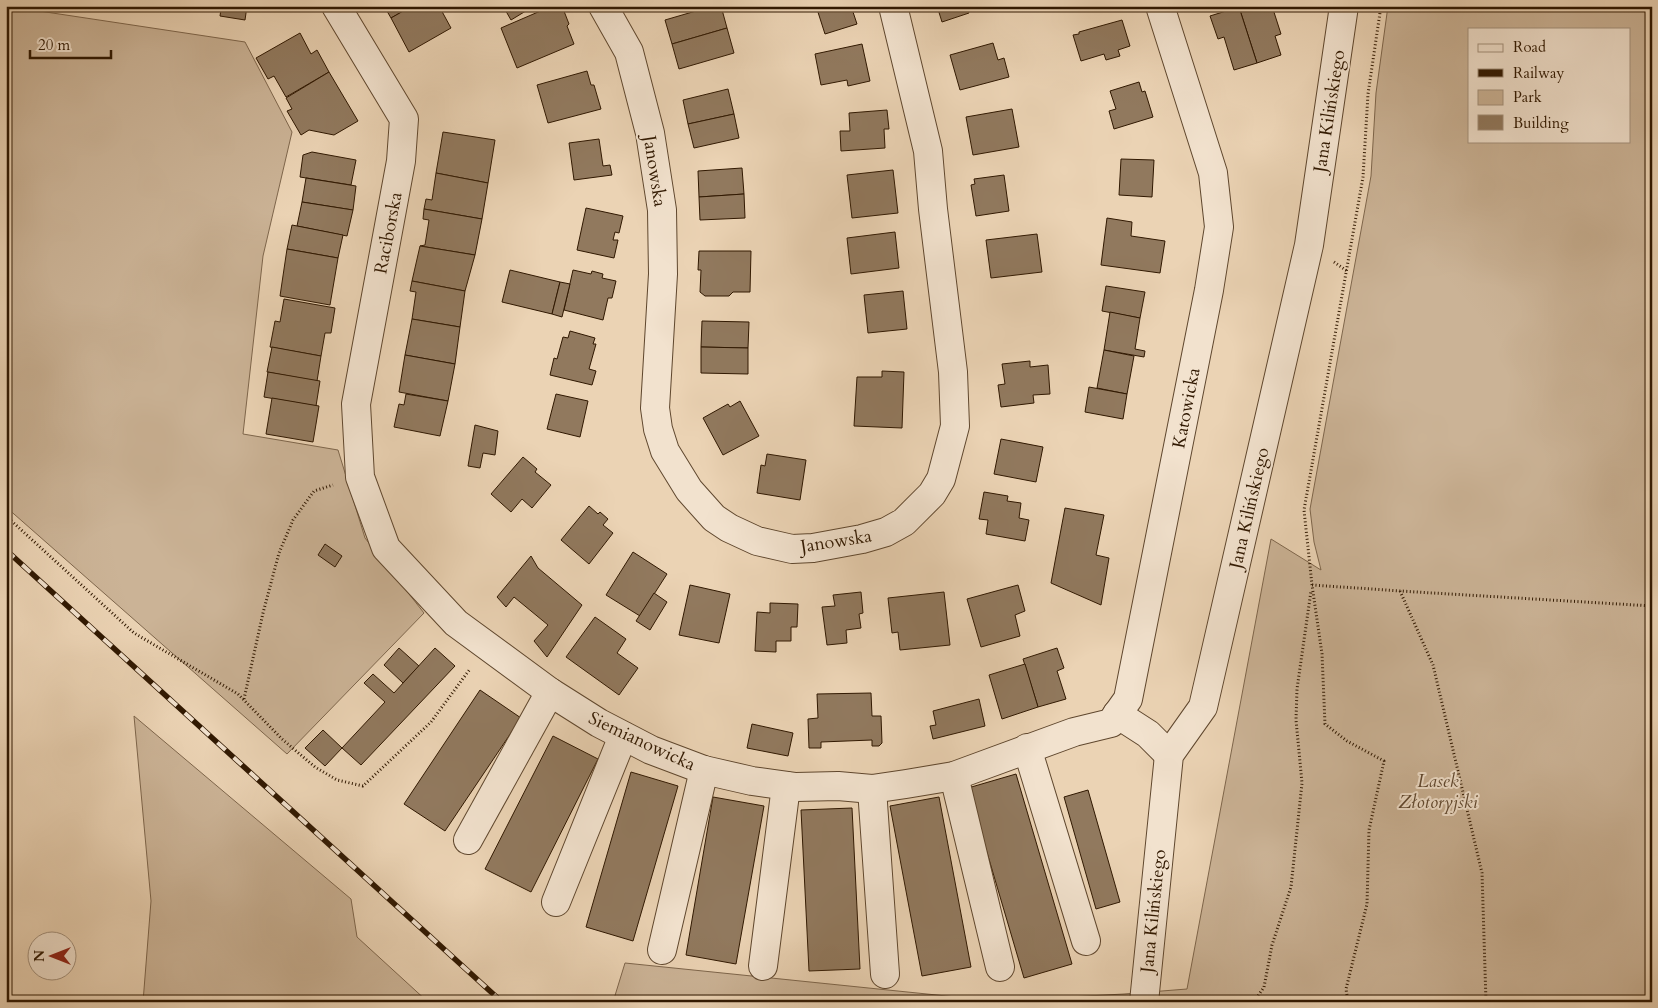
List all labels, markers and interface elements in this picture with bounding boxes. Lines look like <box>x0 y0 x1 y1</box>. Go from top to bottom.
scale bar <box>30 28 111 60</box>
legend <box>1468 28 1630 142</box>
text: 20 m <box>38 35 70 55</box>
text: Road <box>1513 37 1546 57</box>
street label: Jana Kilińskiego <box>1307 48 1352 177</box>
text: Railway <box>1513 63 1564 83</box>
text: Park <box>1513 87 1542 107</box>
text: Building <box>1513 113 1569 133</box>
street label: Janowska <box>636 131 672 209</box>
street label: Raciborska <box>368 190 409 276</box>
street label: Katowicka <box>1166 365 1207 451</box>
street label: Jana Kilińskiego <box>1223 445 1276 574</box>
street label: Janowska <box>796 524 874 560</box>
street label: Siemianowicka <box>584 706 700 777</box>
park label: Lasek Złotoryjski <box>1398 769 1479 815</box>
street label: Jana Kilińskiego <box>1134 848 1172 977</box>
north arrow <box>28 930 78 980</box>
text: N <box>30 950 49 962</box>

